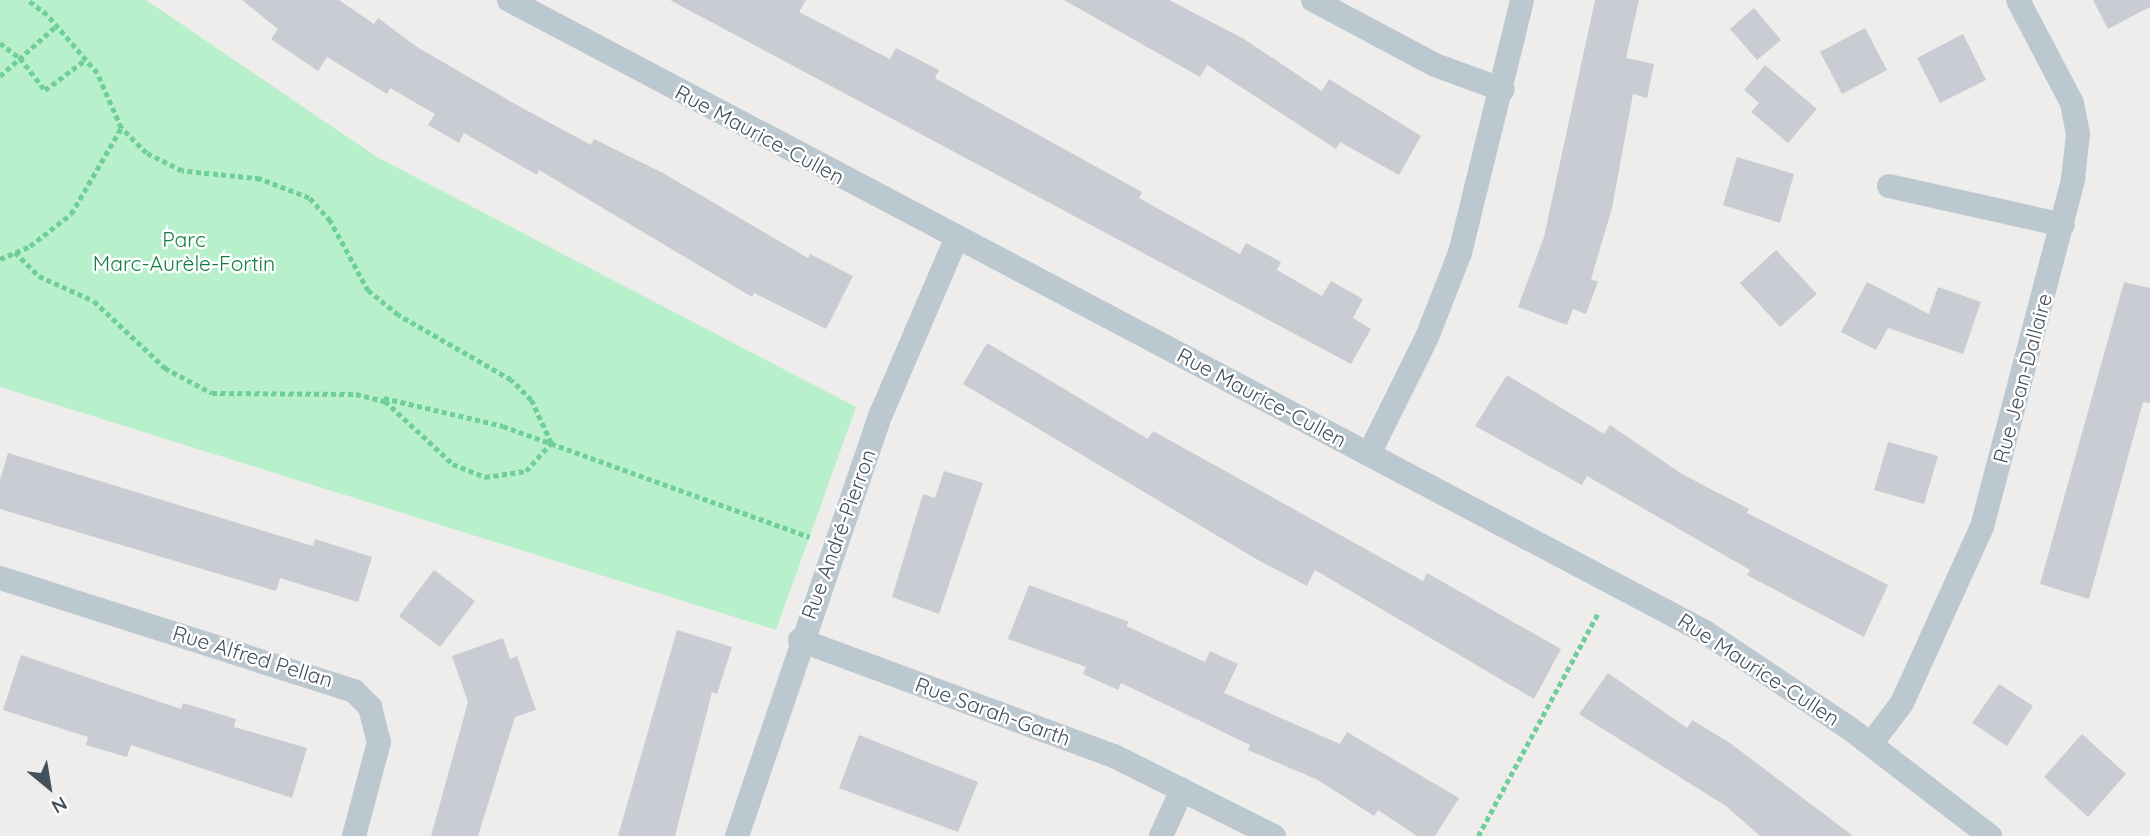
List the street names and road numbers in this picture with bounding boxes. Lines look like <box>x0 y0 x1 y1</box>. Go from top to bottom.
street label: Rue Maurice-Cullen <box>671 79 849 189</box>
street label: Rue Jean-Dallaire <box>1987 290 2057 466</box>
street label: Rue Maurice-Cullen <box>1173 342 1351 452</box>
street label: Rue André-Pierron <box>796 446 880 622</box>
street label: Rue Maurice-Cullen <box>1673 607 1845 731</box>
street label: Rue Alfred Pellan <box>170 620 336 692</box>
street label: Rue Sarah-Garth <box>912 671 1074 751</box>

